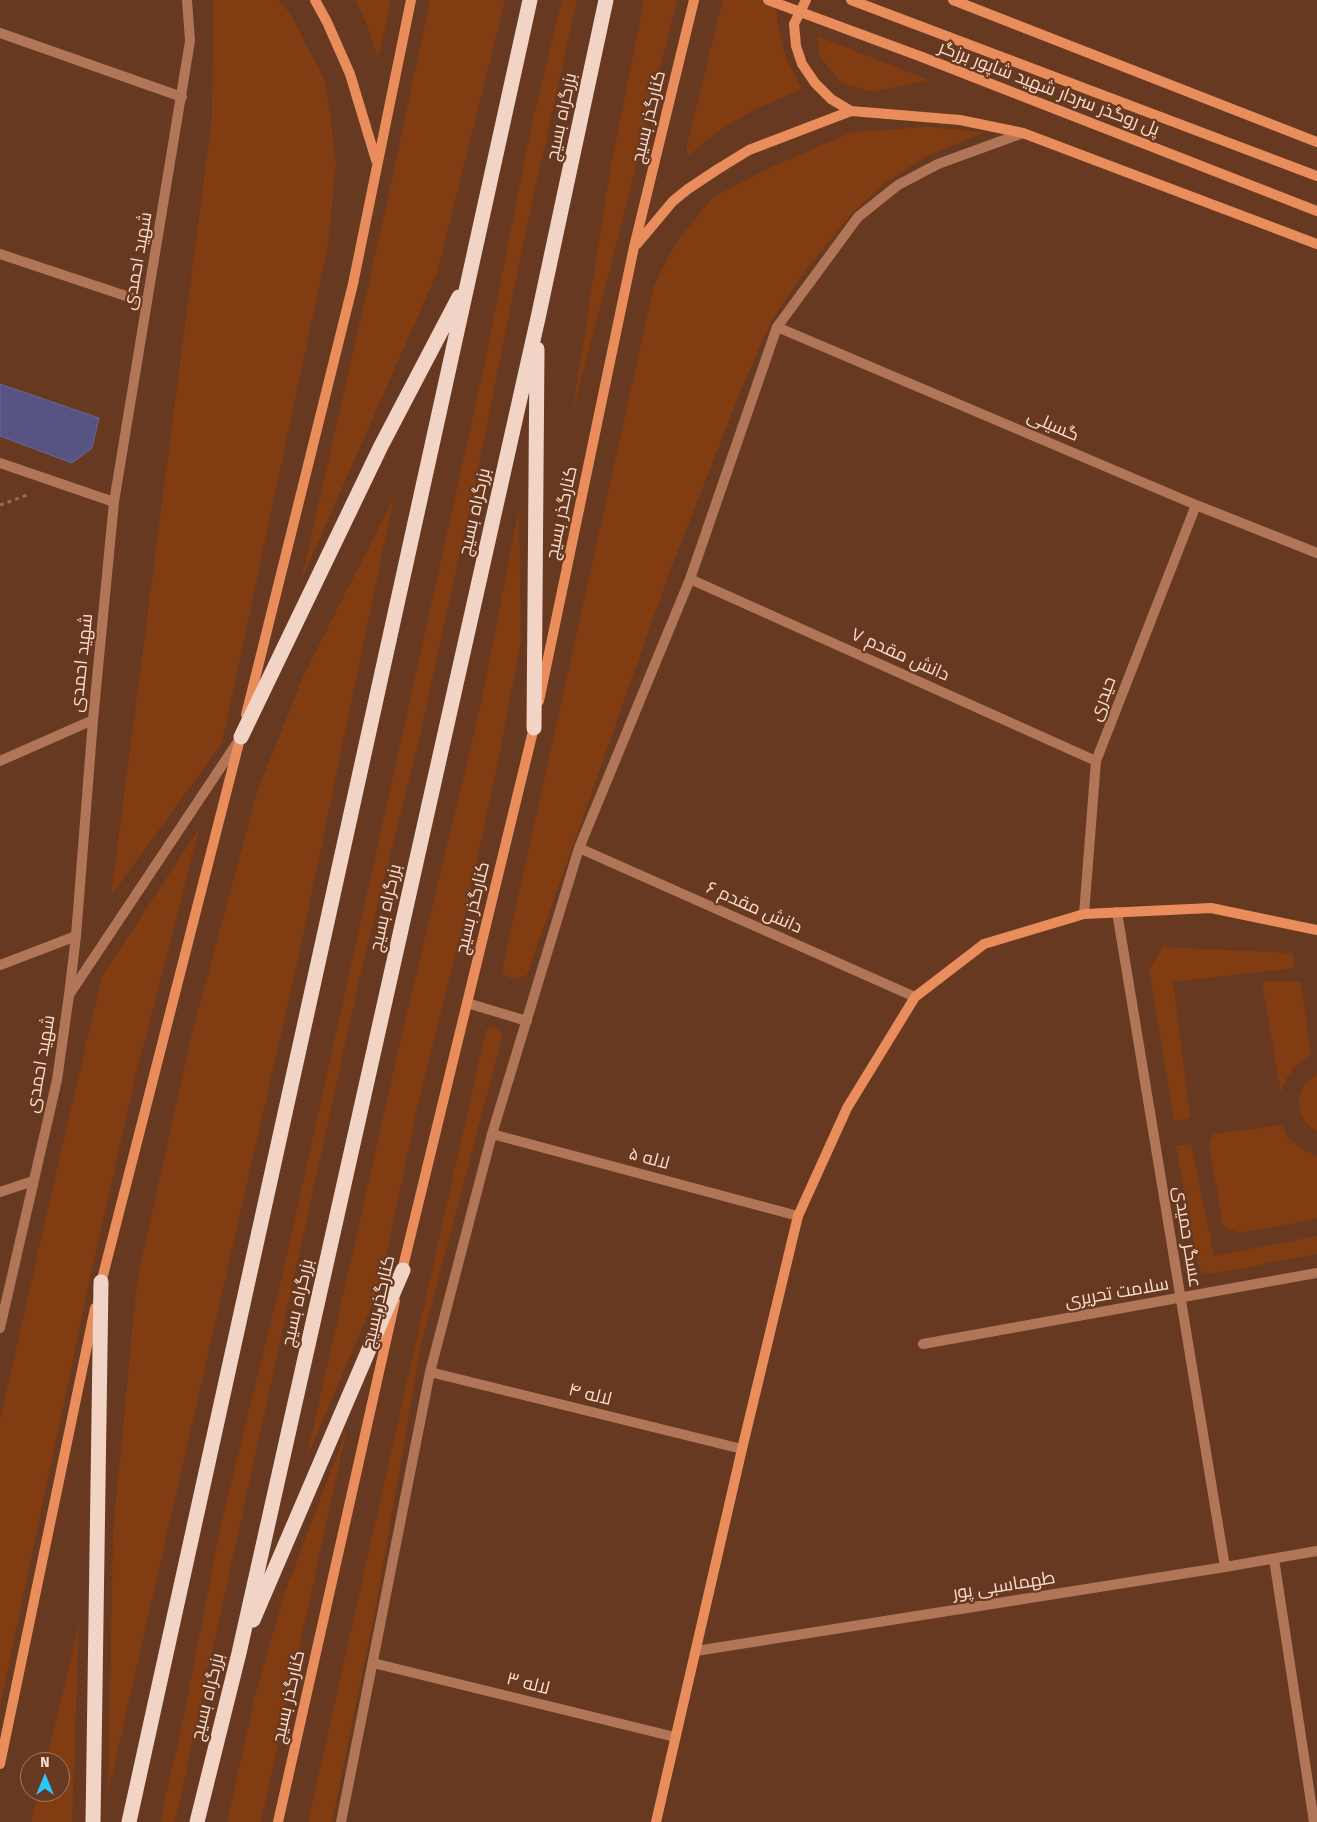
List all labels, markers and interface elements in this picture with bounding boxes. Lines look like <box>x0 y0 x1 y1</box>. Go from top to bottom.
street label: پل روگذر سردار شهید شاپور برزگر <box>935 37 1163 141</box>
street label: کنارگذر بسیج <box>627 68 671 166</box>
street label: بزرگراه بسیج <box>542 71 582 163</box>
street label: شهید احمدی <box>119 210 157 312</box>
street label: گسیلی <box>1024 405 1082 447</box>
street label: کنارگذر بسیج <box>542 464 582 562</box>
street label: بزرگراه بسیج <box>454 466 496 558</box>
street label: شهید احمدی <box>66 613 98 713</box>
street label: دانش مقدم ۷ <box>847 624 953 686</box>
street label: حیدری <box>1085 674 1121 724</box>
street label: کنارگذر بسیج <box>451 859 495 957</box>
street label: بزرگراه بسیج <box>365 862 407 954</box>
street label: دانش مقدم ۶ <box>703 877 805 939</box>
street label: شهید احمدی <box>22 1013 60 1115</box>
street label: لاله ۵ <box>626 1143 672 1175</box>
street label: عسگر حمیدی <box>1168 1185 1206 1289</box>
street label: کنارگذر بسیج <box>358 1253 400 1351</box>
street label: بزرگراه بسیج <box>277 1257 319 1349</box>
street label: سلامت تحریری <box>1063 1273 1171 1313</box>
street label: لاله ۴ <box>566 1379 614 1411</box>
street label: طهماسبی پور <box>951 1567 1057 1605</box>
street label: کنارگذر بسیج <box>268 1648 310 1746</box>
street label: بزرگراه بسیج <box>187 1651 229 1743</box>
street label: لاله ۳ <box>504 1668 552 1700</box>
north arrow <box>20 1752 70 1802</box>
text: N <box>40 1754 50 1771</box>

